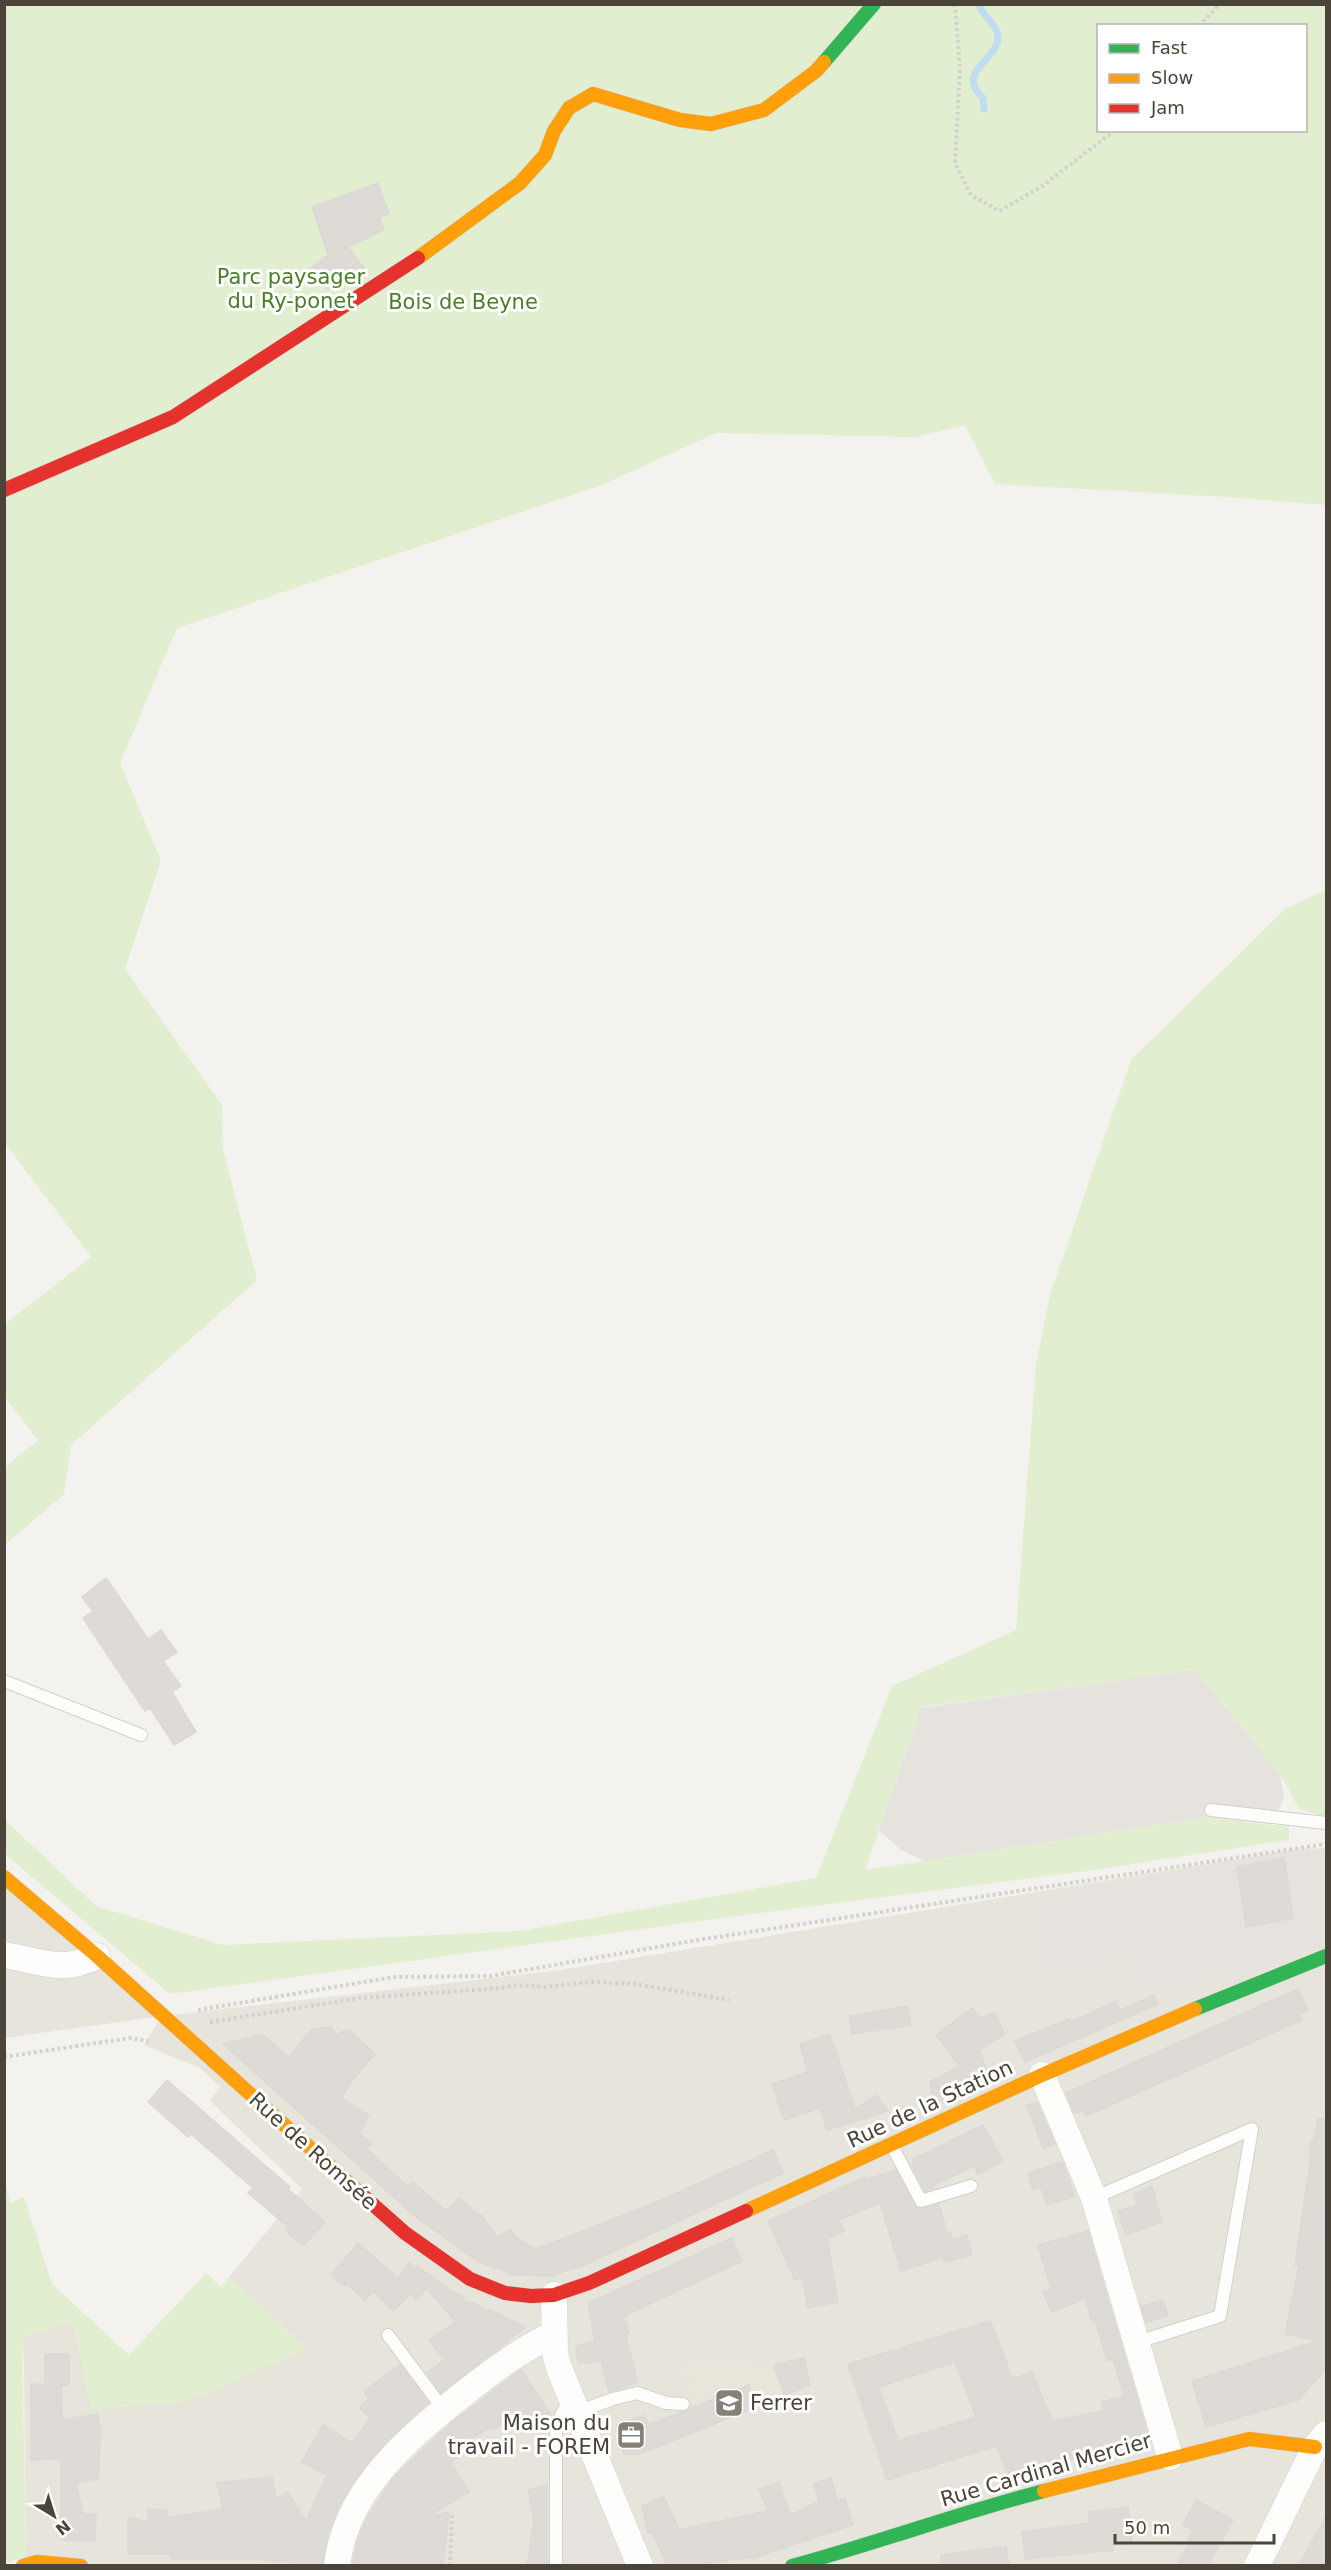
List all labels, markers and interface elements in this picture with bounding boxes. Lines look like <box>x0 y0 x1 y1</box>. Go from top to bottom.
legend <box>1097 24 1307 132</box>
text: Fast <box>1151 37 1187 58</box>
text: Slow <box>1151 67 1193 88</box>
text: Jam <box>1150 97 1185 118</box>
park label: Parc paysager du Ry-ponet <box>217 265 366 313</box>
park label: Bois de Beyne <box>388 290 538 314</box>
street label: Rue de la Station <box>844 2055 1016 2153</box>
street label: Rue de Romsée <box>244 2087 382 2215</box>
school or university icon: Ferrer <box>713 2387 745 2419</box>
place label: Ferrer <box>750 2391 812 2415</box>
place label: Maison du travail - FOREM <box>448 2411 610 2459</box>
office icon: Maison du travail - FOREM <box>615 2419 647 2451</box>
street label: Rue Cardinal Mercier <box>938 2428 1155 2512</box>
north arrow <box>24 2486 84 2546</box>
scale bar <box>1115 2507 1274 2545</box>
text: N <box>52 2516 74 2539</box>
text: 50 m <box>1124 2517 1170 2538</box>

